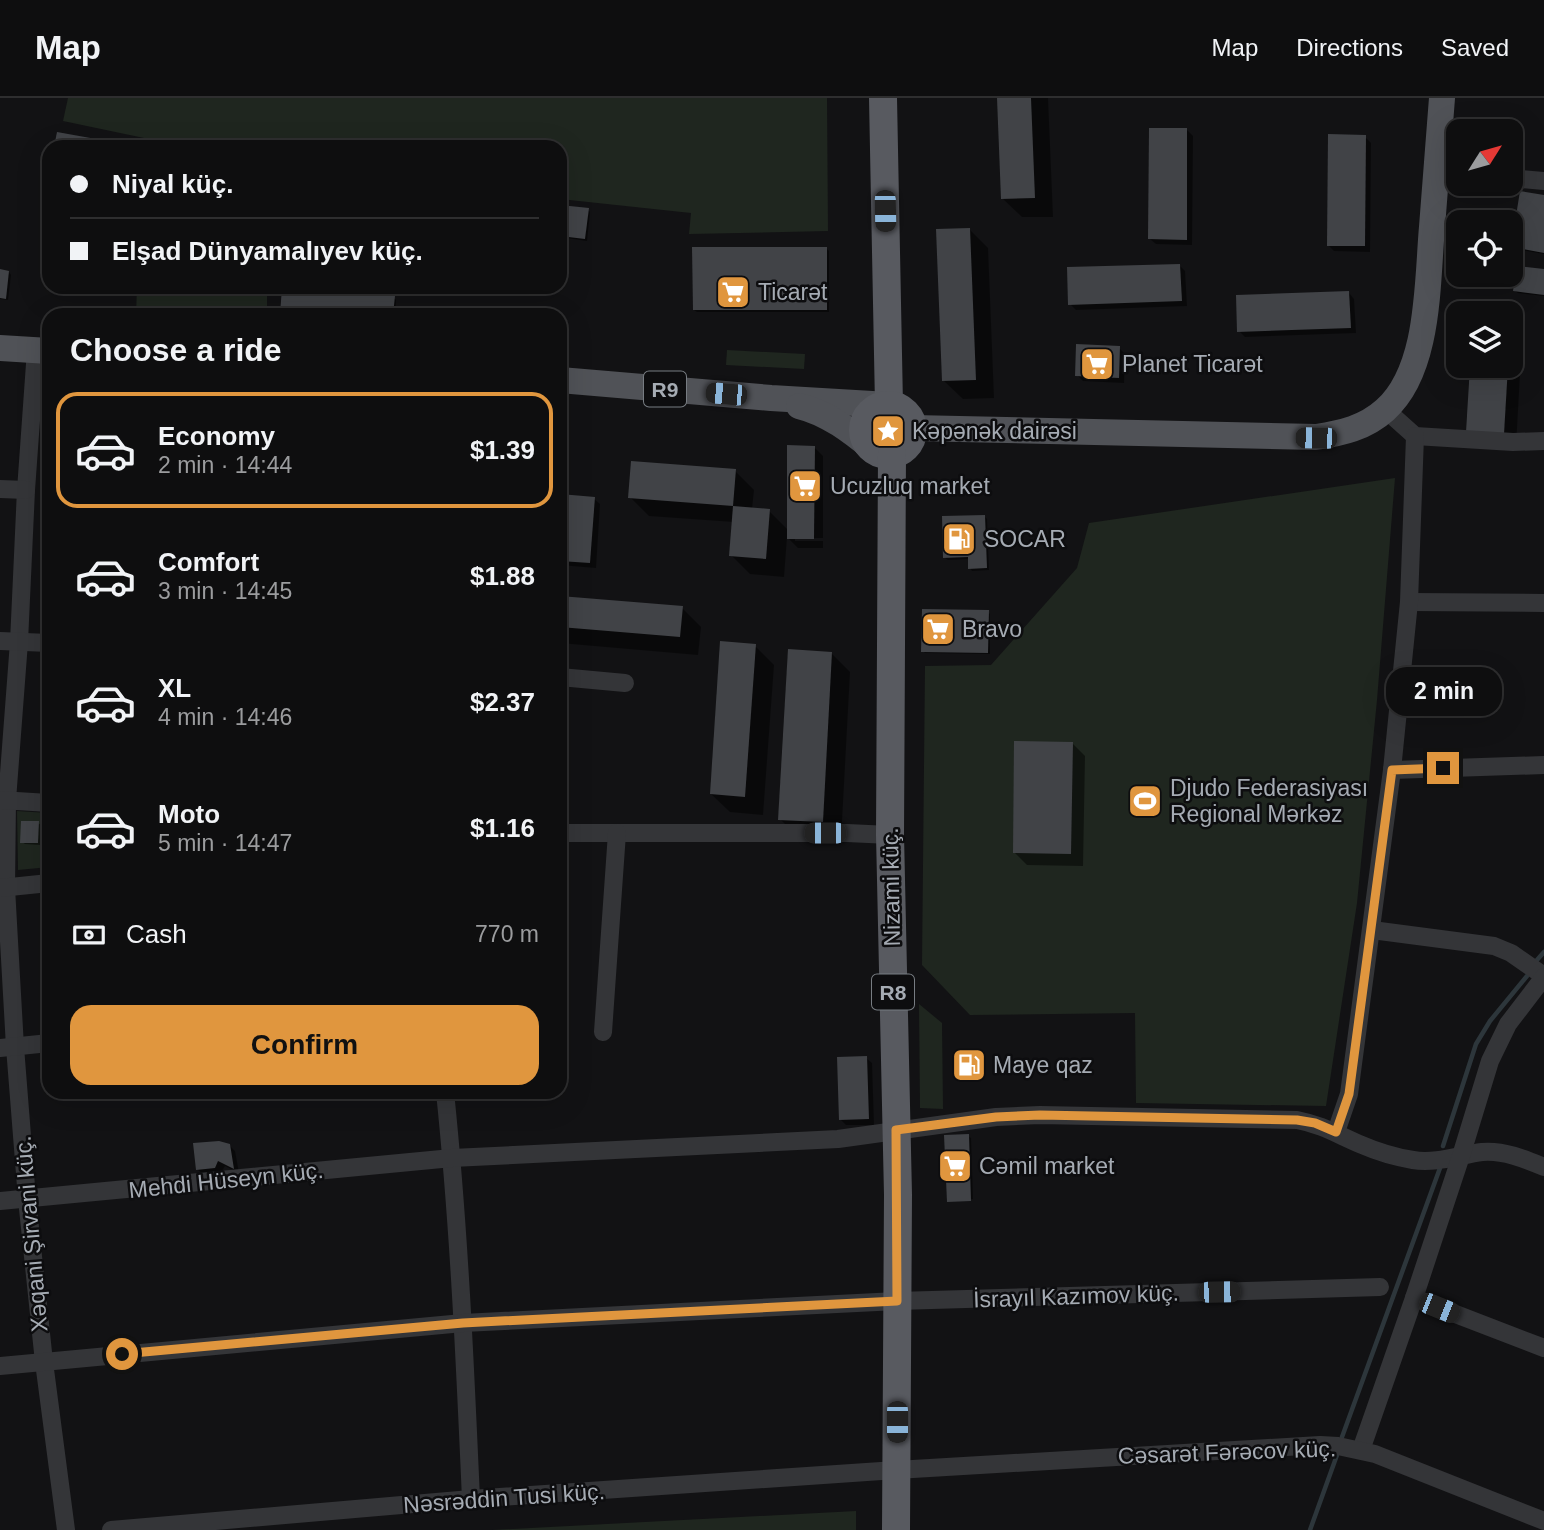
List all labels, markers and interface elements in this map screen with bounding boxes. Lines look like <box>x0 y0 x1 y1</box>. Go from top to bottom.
text: Map <box>35 29 101 66</box>
text: Map <box>1212 34 1258 61</box>
text: Directions <box>1296 34 1403 61</box>
text: Saved <box>1441 34 1509 61</box>
north arrow <box>1446 119 1522 196</box>
map controls <box>1446 119 1523 378</box>
text: Niyal küç. <box>112 169 233 199</box>
car <box>875 190 896 232</box>
button: locate <box>1446 210 1523 287</box>
text: Elşad Dünyamalıyev küç. <box>112 236 423 266</box>
supermarket icon: Ticarət <box>714 273 752 311</box>
place label: Ticarət <box>758 279 828 305</box>
button: layers <box>1446 301 1523 378</box>
text: Choose a ride <box>70 332 282 368</box>
supermarket icon: Planet Ticarət <box>1078 345 1116 383</box>
place label: Planet Ticarət <box>1122 351 1263 377</box>
road number: R9 <box>644 372 686 406</box>
car <box>705 382 748 406</box>
place icon: Kəpənək dairəsi <box>869 412 907 450</box>
place label: Kəpənək dairəsi <box>912 418 1077 444</box>
icon: car <box>74 419 137 482</box>
text: Economy <box>158 421 275 451</box>
car <box>1295 427 1338 449</box>
text: $1.39 <box>470 435 535 465</box>
text: 2 min · 14:44 <box>158 452 292 478</box>
supermarket icon: Ucuzluq market <box>786 467 824 505</box>
place label: Ucuzluq market <box>830 473 990 499</box>
fuel station icon: SOCAR <box>940 520 978 558</box>
place label: SOCAR <box>984 526 1066 552</box>
icon: car <box>74 545 137 608</box>
text: Comfort <box>158 547 259 577</box>
text: $1.88 <box>470 561 535 591</box>
text: 3 min · 14:45 <box>158 578 292 604</box>
supermarket icon: Bravo <box>919 610 957 648</box>
place label: Bravo <box>962 616 1022 642</box>
callout: 2 min <box>1385 666 1501 716</box>
icon: car <box>74 671 137 734</box>
text: XL <box>158 673 191 703</box>
text: 2 min <box>1414 678 1474 704</box>
text: $2.37 <box>470 687 535 717</box>
text: 4 min · 14:46 <box>158 704 292 730</box>
route end <box>1427 752 1459 784</box>
place label: Djudo Federasiyası Regional Mərkəz <box>1170 775 1368 827</box>
sports icon: Djudo Federasiyası Regional Mərkəz <box>1126 782 1164 820</box>
icon: car <box>74 797 137 860</box>
text: Moto <box>158 799 220 829</box>
text: $1.16 <box>470 813 535 843</box>
car <box>805 823 847 844</box>
street label: Nizami küç. <box>877 827 905 947</box>
text: 5 min · 14:47 <box>158 830 292 856</box>
icon: cash <box>70 916 108 954</box>
text: Cash <box>126 919 187 949</box>
text: 770 m <box>475 921 539 947</box>
road number: R8 <box>872 974 914 1010</box>
button: Confirm <box>70 1005 539 1085</box>
fuel station icon: Maye qaz <box>950 1046 988 1084</box>
place label: Maye qaz <box>993 1052 1093 1078</box>
street label: Xəqani Şirvani küç. <box>9 1135 53 1333</box>
supermarket icon: Cəmil market <box>936 1147 974 1185</box>
place label: Cəmil market <box>979 1153 1115 1179</box>
street label: Mehdi Hüseyn küç. <box>127 1157 325 1203</box>
street label: İsrayıl Kazımov küç. <box>973 1279 1179 1313</box>
car <box>1198 1281 1241 1303</box>
car <box>1416 1290 1463 1326</box>
route start <box>106 1338 138 1370</box>
car <box>887 1401 908 1443</box>
street label: Cəsarət Fərəcov küç. <box>1117 1435 1337 1469</box>
street label: Nəsrəddin Tusi küç. <box>402 1478 606 1518</box>

